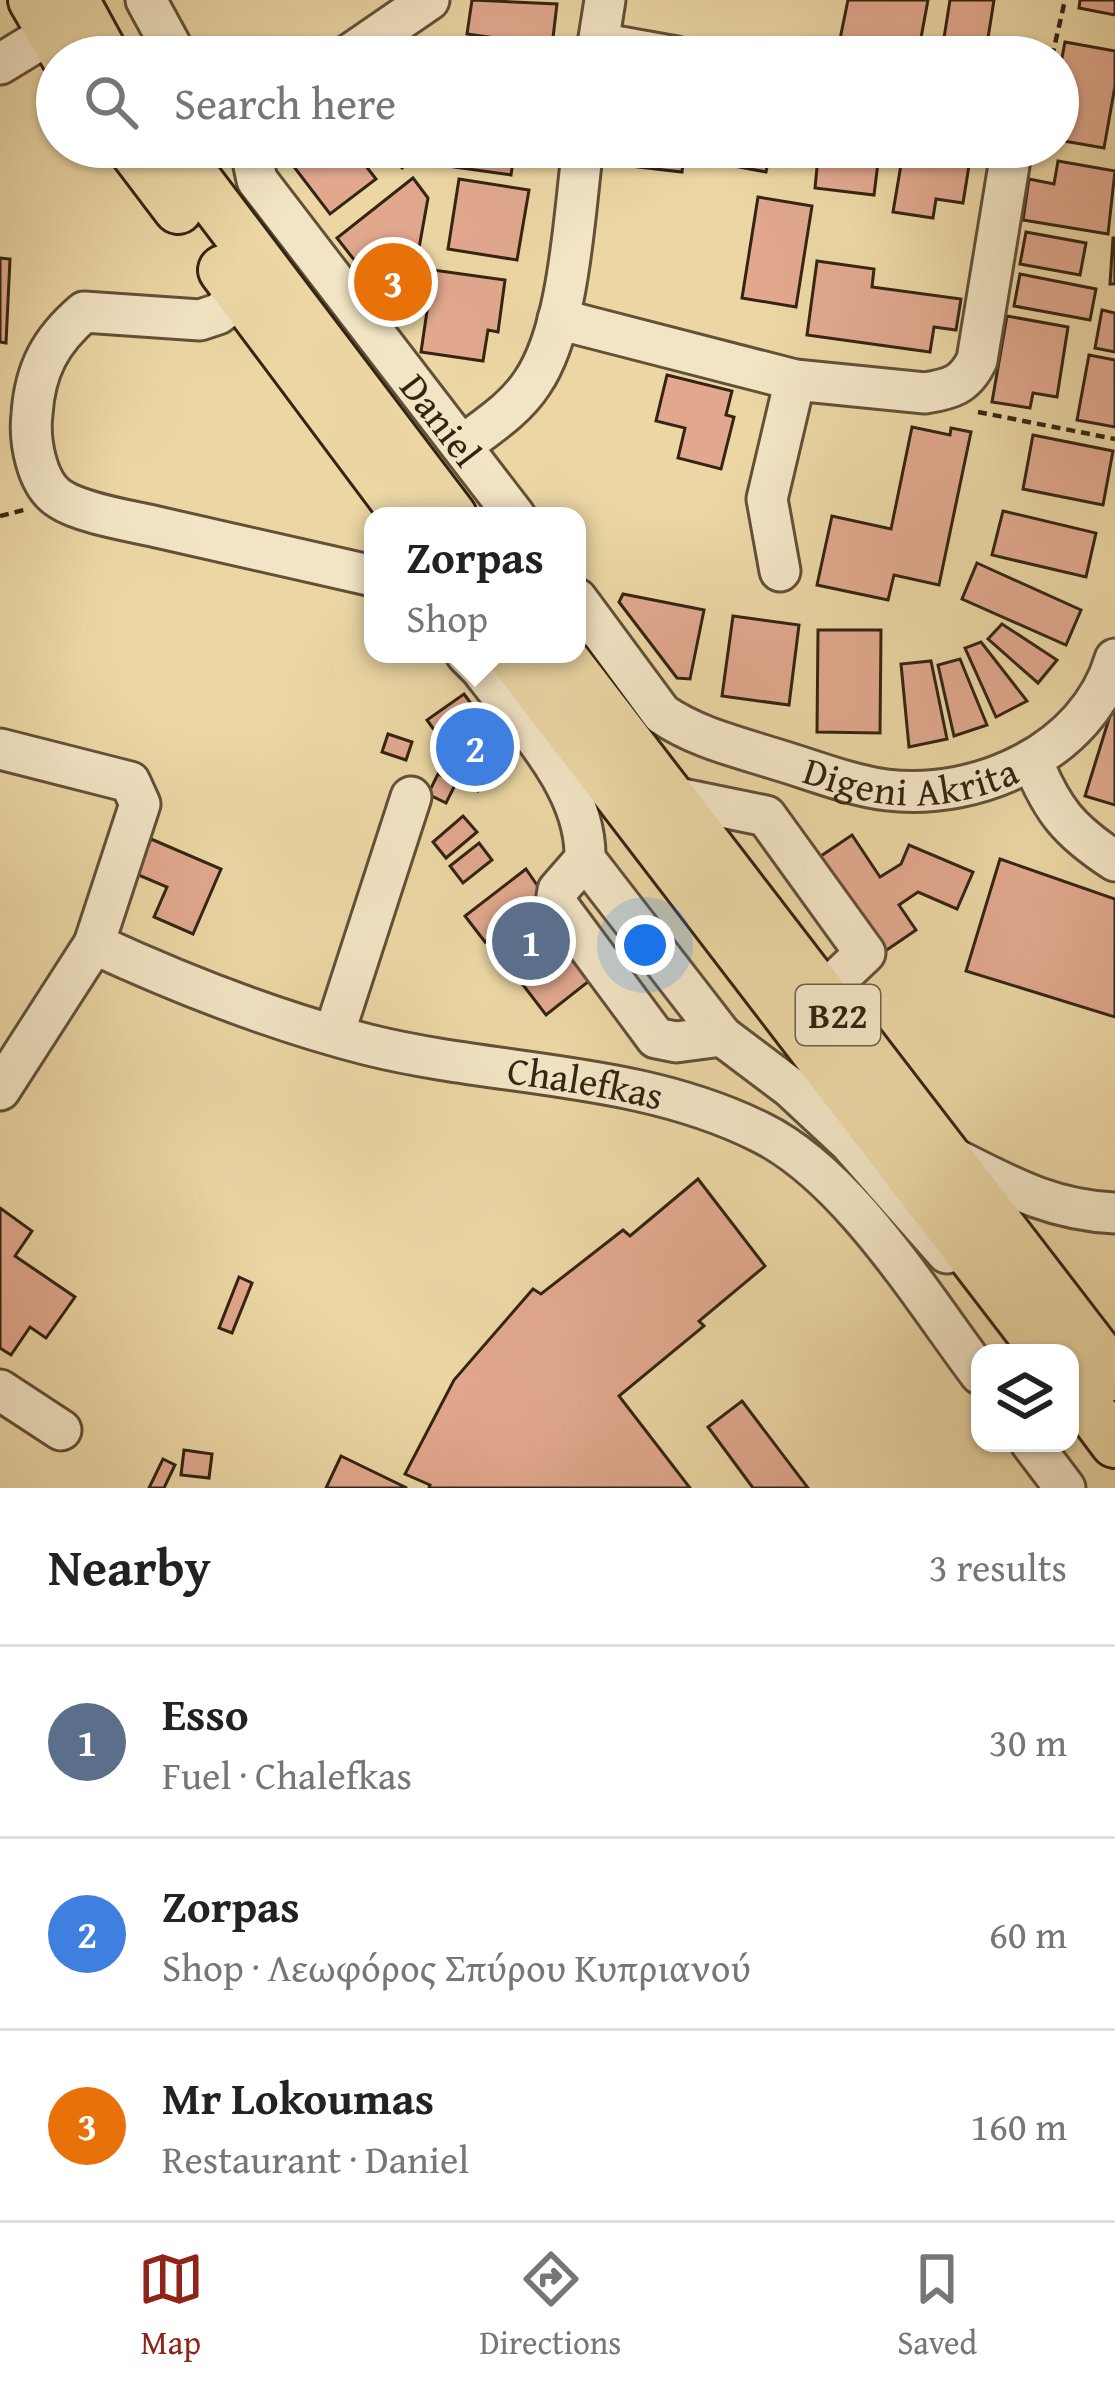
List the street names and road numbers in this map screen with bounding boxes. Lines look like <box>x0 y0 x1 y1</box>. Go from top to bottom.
street label: Daniel <box>387 361 496 478</box>
street label: Digeni Akrita <box>796 741 1027 820</box>
road number: B22 <box>796 985 880 1045</box>
street label: Chalefkas <box>504 1040 669 1124</box>

